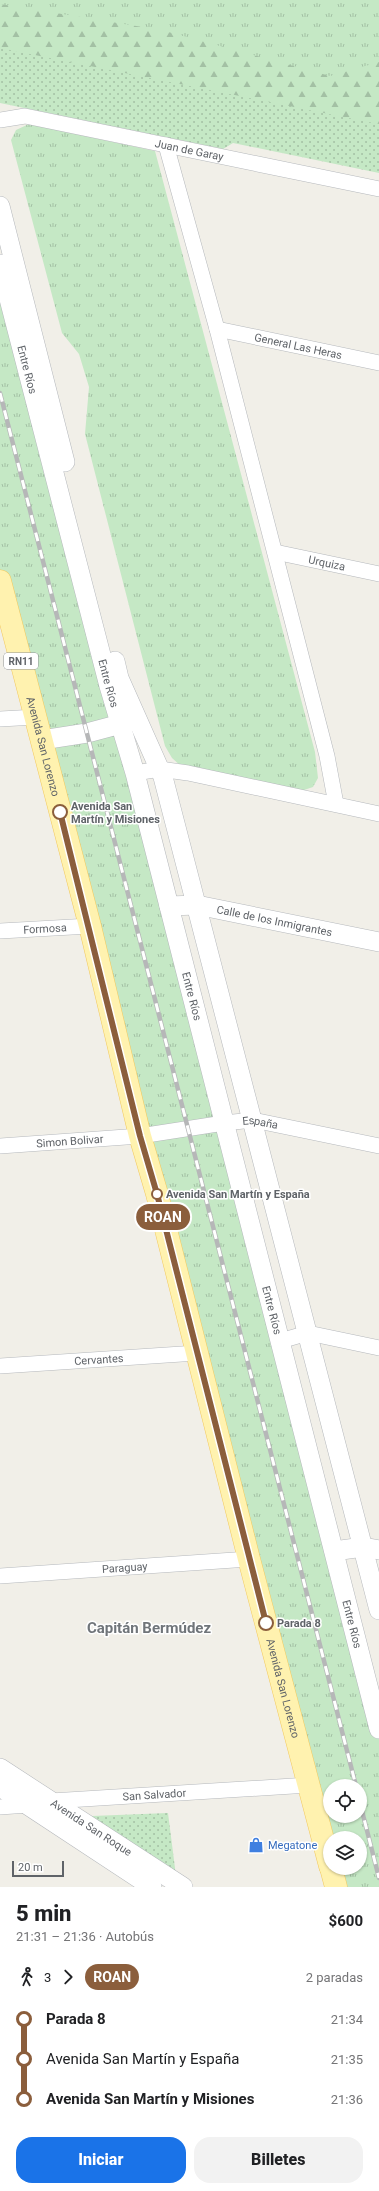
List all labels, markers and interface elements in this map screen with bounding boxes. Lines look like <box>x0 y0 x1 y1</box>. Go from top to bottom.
street label: Juan de Garay <box>154 137 225 164</box>
street label: General Las Heras <box>253 331 344 362</box>
street label: Entre Ríos <box>14 344 39 396</box>
street label: Urquiza <box>307 553 346 574</box>
road number: RN11 <box>4 653 38 669</box>
street label: Entre Ríos <box>95 658 121 709</box>
street label: Avenida San Lorenzo <box>23 695 62 798</box>
place label: Avenida San Martín y Misiones <box>71 800 160 826</box>
marker: Avenida San Martín y Misiones <box>52 804 68 820</box>
street label: Calle de los Inmigrantes <box>215 903 334 939</box>
street label: Formosa <box>23 921 67 937</box>
street label: Entre Ríos <box>179 971 204 1022</box>
street label: España <box>242 1114 279 1132</box>
street label: Simon Bolivar <box>36 1133 104 1150</box>
marker: Avenida San Martín y España <box>151 1188 163 1200</box>
place label: Avenida San Martín y España <box>166 1188 310 1201</box>
line badge: ROAN <box>135 1204 191 1230</box>
text: ROAN <box>144 1209 182 1225</box>
street label: Entre Ríos <box>259 1285 284 1336</box>
street label: Cervantes <box>74 1352 124 1368</box>
street label: Paraguay <box>101 1560 149 1576</box>
street label: Entre Ríos <box>339 1599 364 1650</box>
marker: Parada 8 <box>258 1615 274 1631</box>
place label: Parada 8 <box>277 1617 321 1630</box>
district label: Capitán Bermúdez <box>87 1619 211 1637</box>
street label: Avenida San Lorenzo <box>263 1637 302 1740</box>
map controls <box>323 1779 367 1875</box>
button: locate <box>323 1779 367 1823</box>
street label: San Salvador <box>122 1787 187 1804</box>
street label: Avenida San Roque <box>48 1797 134 1859</box>
button: layers <box>323 1831 367 1875</box>
shop icon: Megatone <box>247 1836 265 1854</box>
place label: Megatone <box>268 1839 317 1852</box>
scale bar <box>12 1859 64 1878</box>
text: 20 m <box>18 1861 43 1874</box>
text: 5 min <box>16 1901 71 1926</box>
text: $600 <box>329 1912 363 1930</box>
text: 21:31 – 21:36 · Autobús <box>16 1929 154 1944</box>
icon: walk <box>16 1966 38 1988</box>
icon: forward <box>57 1966 79 1988</box>
text: ROAN <box>93 1969 131 1985</box>
text: 3 <box>44 1970 51 1985</box>
text: 2 paradas <box>306 1970 363 1985</box>
text: Parada 8 <box>46 2010 106 2028</box>
text: 21:34 <box>331 2012 363 2027</box>
text: Avenida San Martín y España <box>46 2050 239 2068</box>
text: 21:35 <box>331 2052 363 2067</box>
text: Avenida San Martín y Misiones <box>46 2090 254 2108</box>
text: 21:36 <box>331 2092 363 2107</box>
button: Iniciar <box>16 2137 186 2183</box>
button: Billetes <box>194 2137 363 2183</box>

